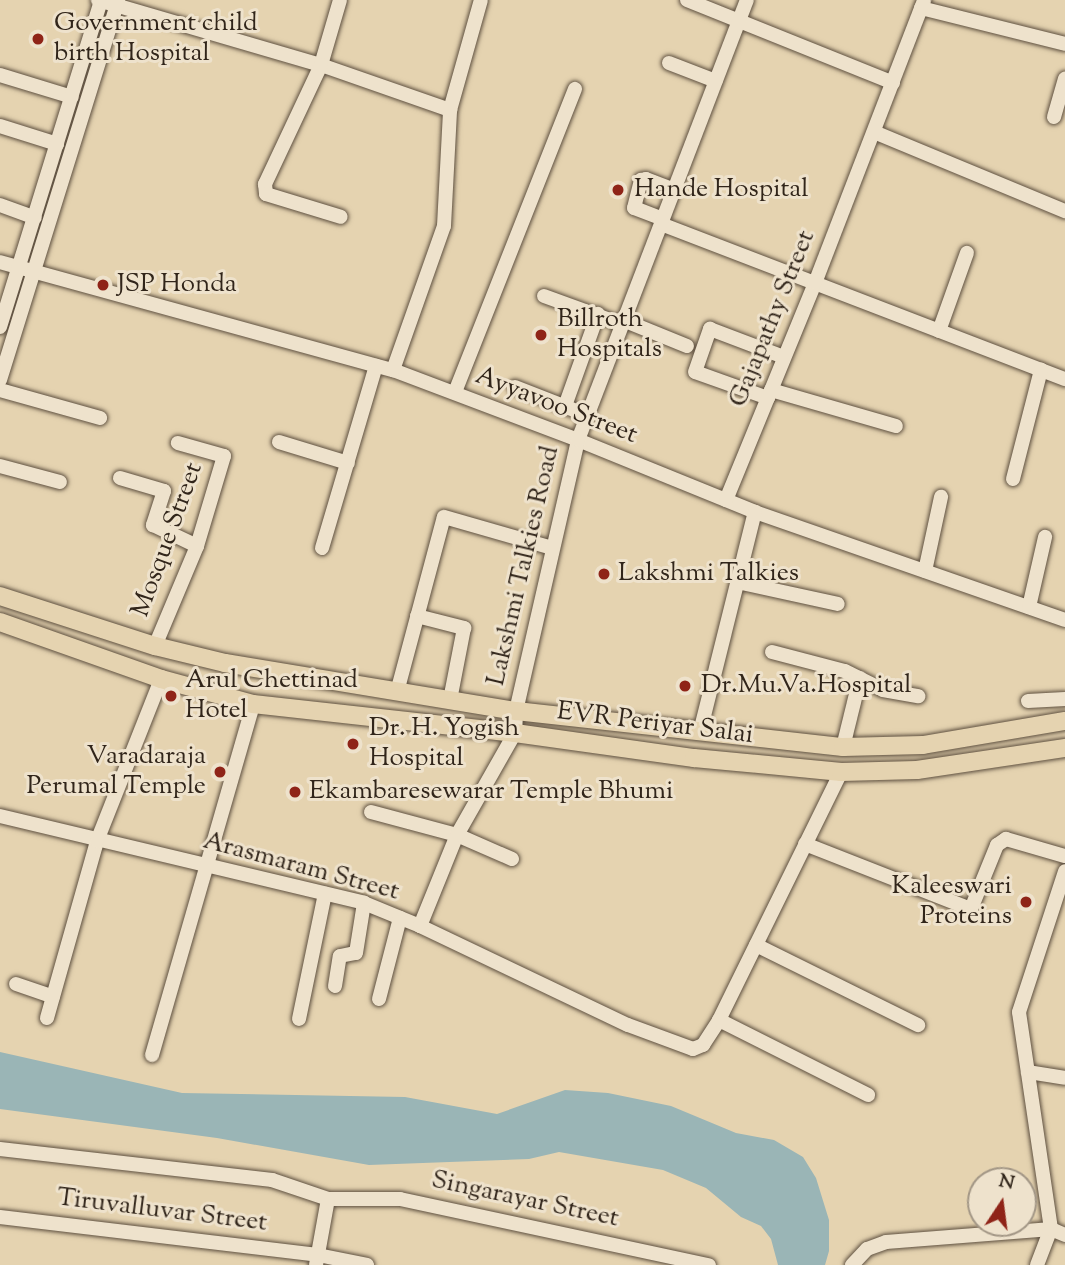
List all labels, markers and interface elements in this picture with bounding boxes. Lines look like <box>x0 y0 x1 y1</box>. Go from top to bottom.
place label: Government child birth Hospital <box>54 8 258 70</box>
marker: Government child birth Hospital <box>28 29 48 49</box>
place label: Hande Hospital <box>634 174 809 206</box>
marker: Hande Hospital <box>608 180 628 200</box>
street label: Gajapathy Street <box>723 226 823 412</box>
place label: JSP Honda <box>117 269 237 301</box>
marker: JSP Honda <box>95 277 111 293</box>
place label: Billroth Hospitals <box>557 304 662 366</box>
marker: Billroth Hospitals <box>531 325 551 345</box>
street label: Ayyavoo Street <box>471 361 641 451</box>
street label: Lakshmi Talkies Road <box>481 443 567 689</box>
street label: Mosque Street <box>126 459 210 621</box>
place label: Lakshmi Talkies <box>618 558 799 590</box>
marker: Lakshmi Talkies <box>596 566 612 582</box>
place label: Arul Chettinad Hotel <box>185 665 358 726</box>
place label: Dr.Mu.Va.Hospital <box>701 670 912 702</box>
marker: Dr.Mu.Va.Hospital <box>675 676 695 696</box>
marker: Arul Chettinad Hotel <box>163 688 179 704</box>
street label: EVR Periyar Salai <box>555 696 755 752</box>
place label: Dr. H. Yogish Hospital <box>369 713 520 774</box>
marker: Dr. H. Yogish Hospital <box>343 734 363 754</box>
place label: Varadaraja Perumal Temple <box>27 741 206 802</box>
marker: Varadaraja Perumal Temple <box>212 764 228 780</box>
place label: Ekambaresewarar Temple Bhumi <box>309 776 673 808</box>
marker: Ekambaresewarar Temple Bhumi <box>287 784 303 800</box>
street label: Arasmaram Street <box>200 826 402 908</box>
place label: Kaleeswari Proteins <box>892 871 1012 932</box>
marker: Kaleeswari Proteins <box>1018 894 1034 910</box>
street label: Singarayar Street <box>429 1165 621 1235</box>
north arrow <box>967 1167 1037 1237</box>
text: N <box>996 1168 1017 1198</box>
street label: Tiruvalluvar Street <box>55 1183 269 1239</box>

